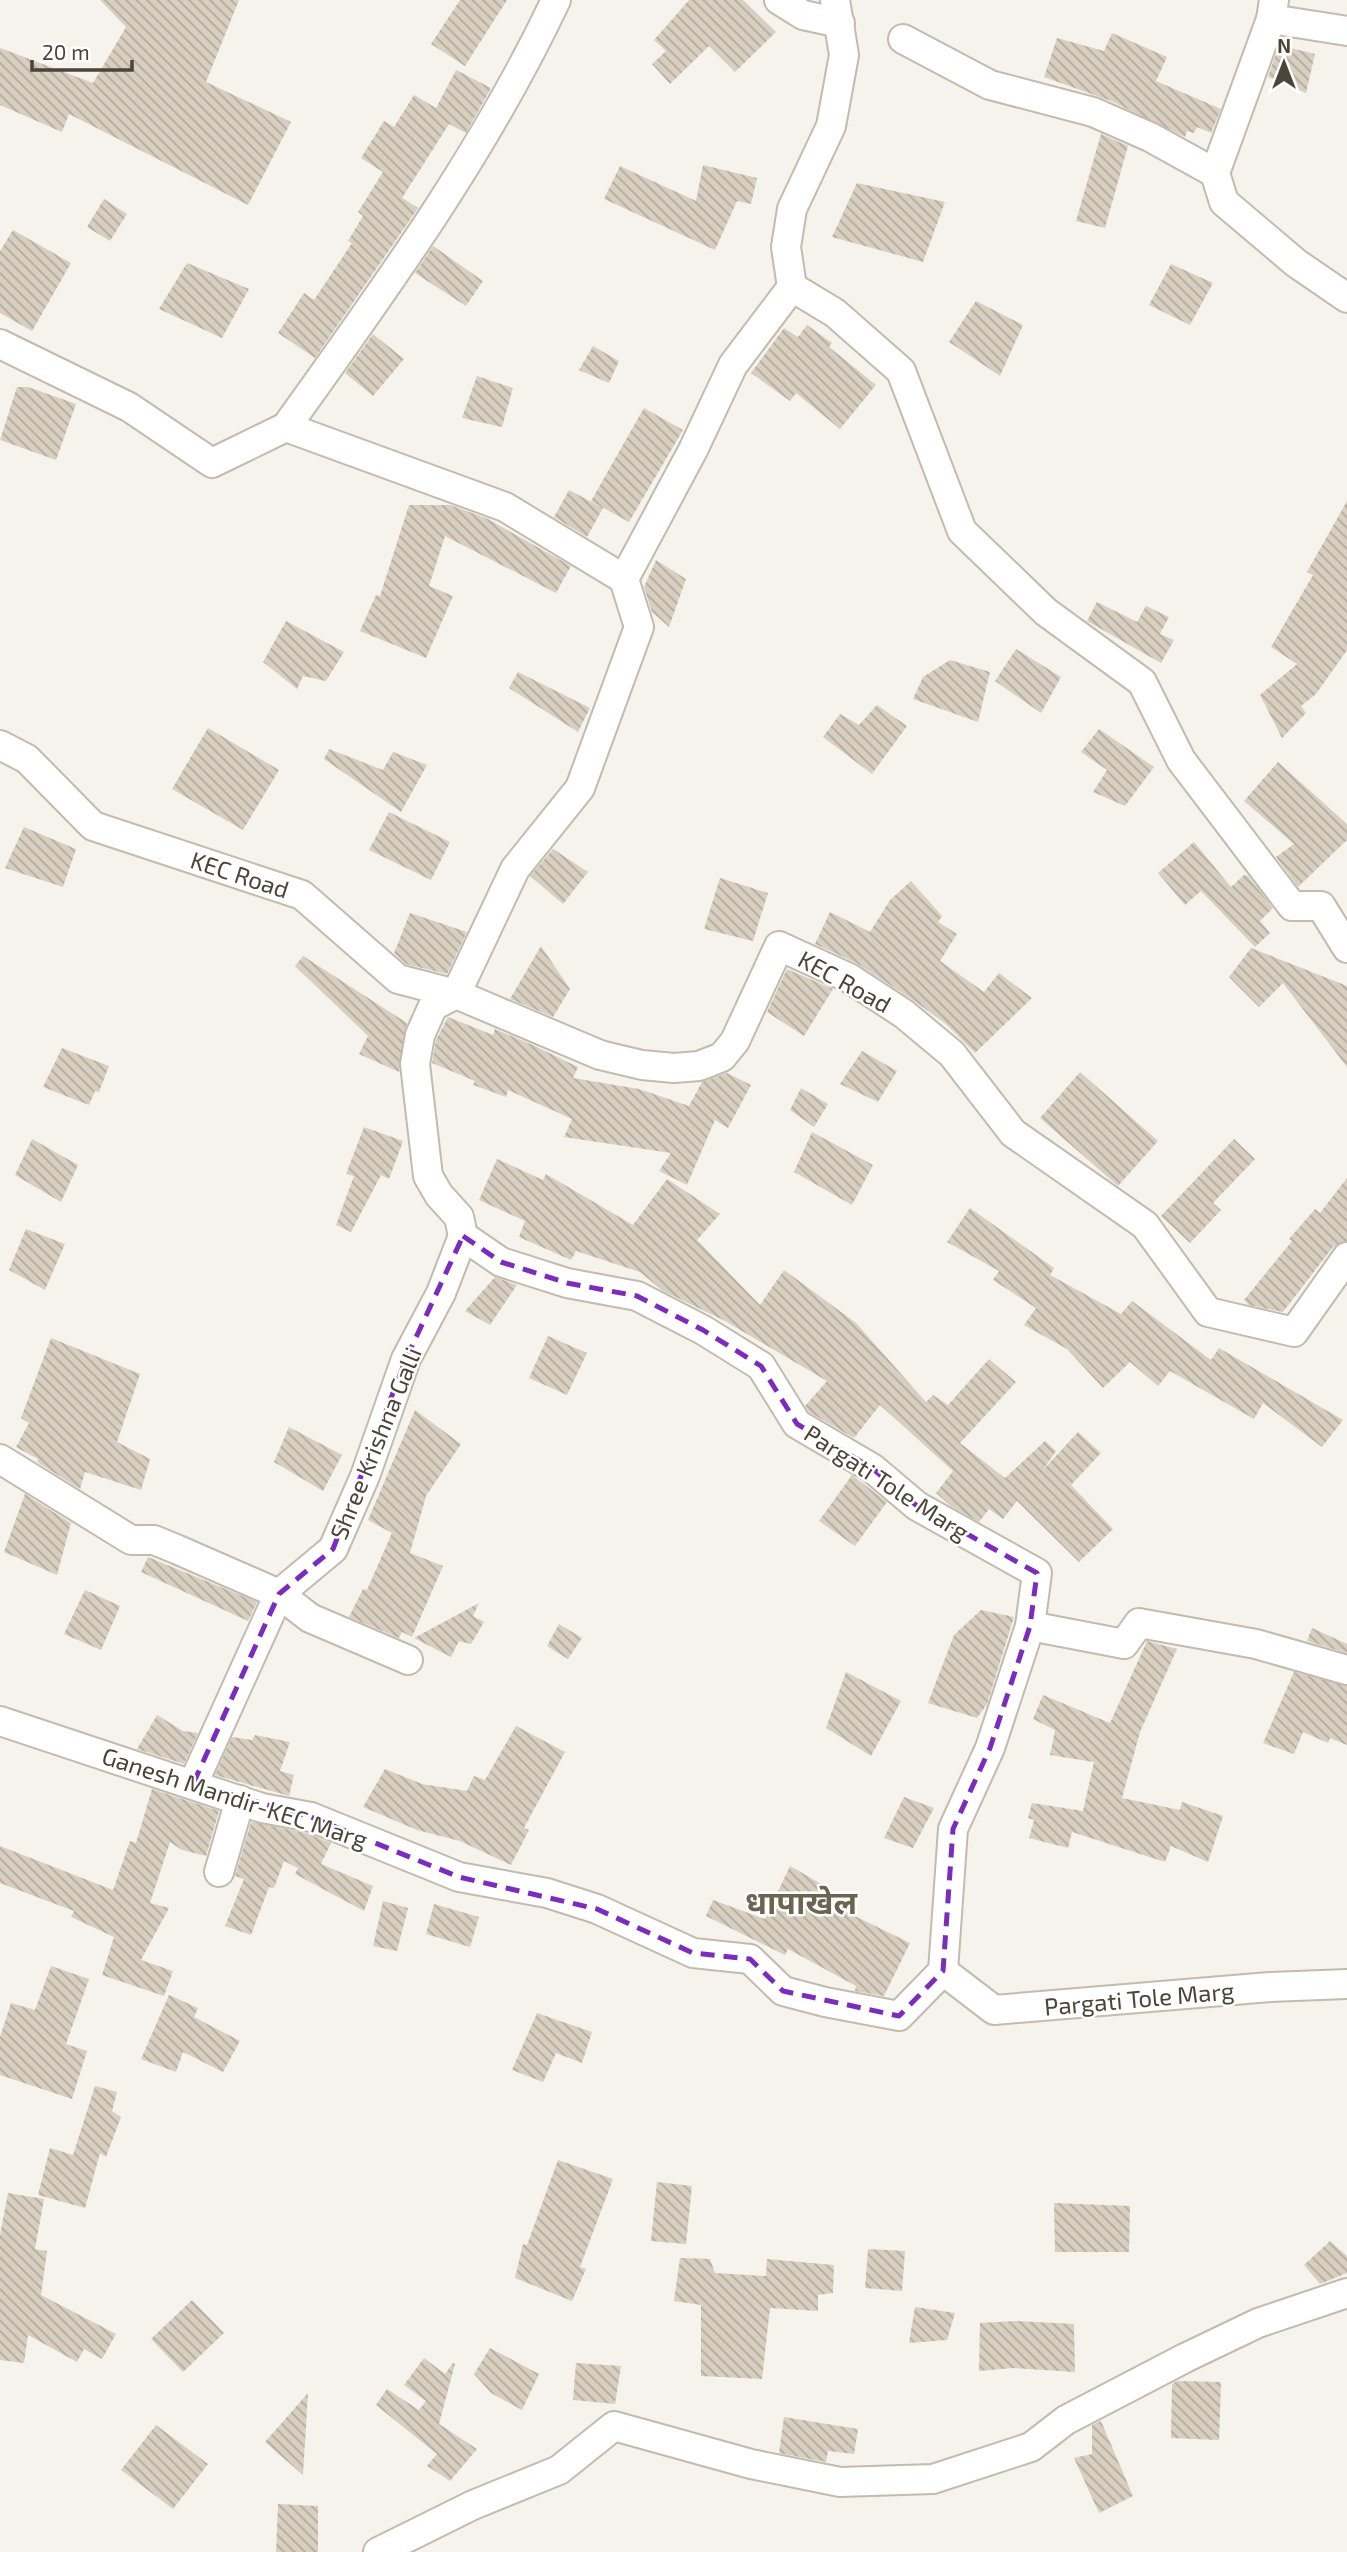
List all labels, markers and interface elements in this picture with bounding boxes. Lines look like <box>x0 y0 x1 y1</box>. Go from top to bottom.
scale bar <box>32 28 131 72</box>
north arrow <box>1249 28 1319 98</box>
text: N <box>1277 34 1291 57</box>
text: 20 m <box>42 39 90 64</box>
street label: KEC Road <box>187 845 293 903</box>
street label: KEC Road <box>794 944 896 1018</box>
street label: Shree Krishna Galli <box>323 1343 427 1543</box>
street label: Pargati Tole Marg <box>799 1418 975 1546</box>
street label: Ganesh Mandir-KEC Marg <box>99 1740 371 1854</box>
district label: धापाखेल <box>745 1882 858 1920</box>
street label: Pargati Tole Marg <box>1043 1975 1235 2021</box>

